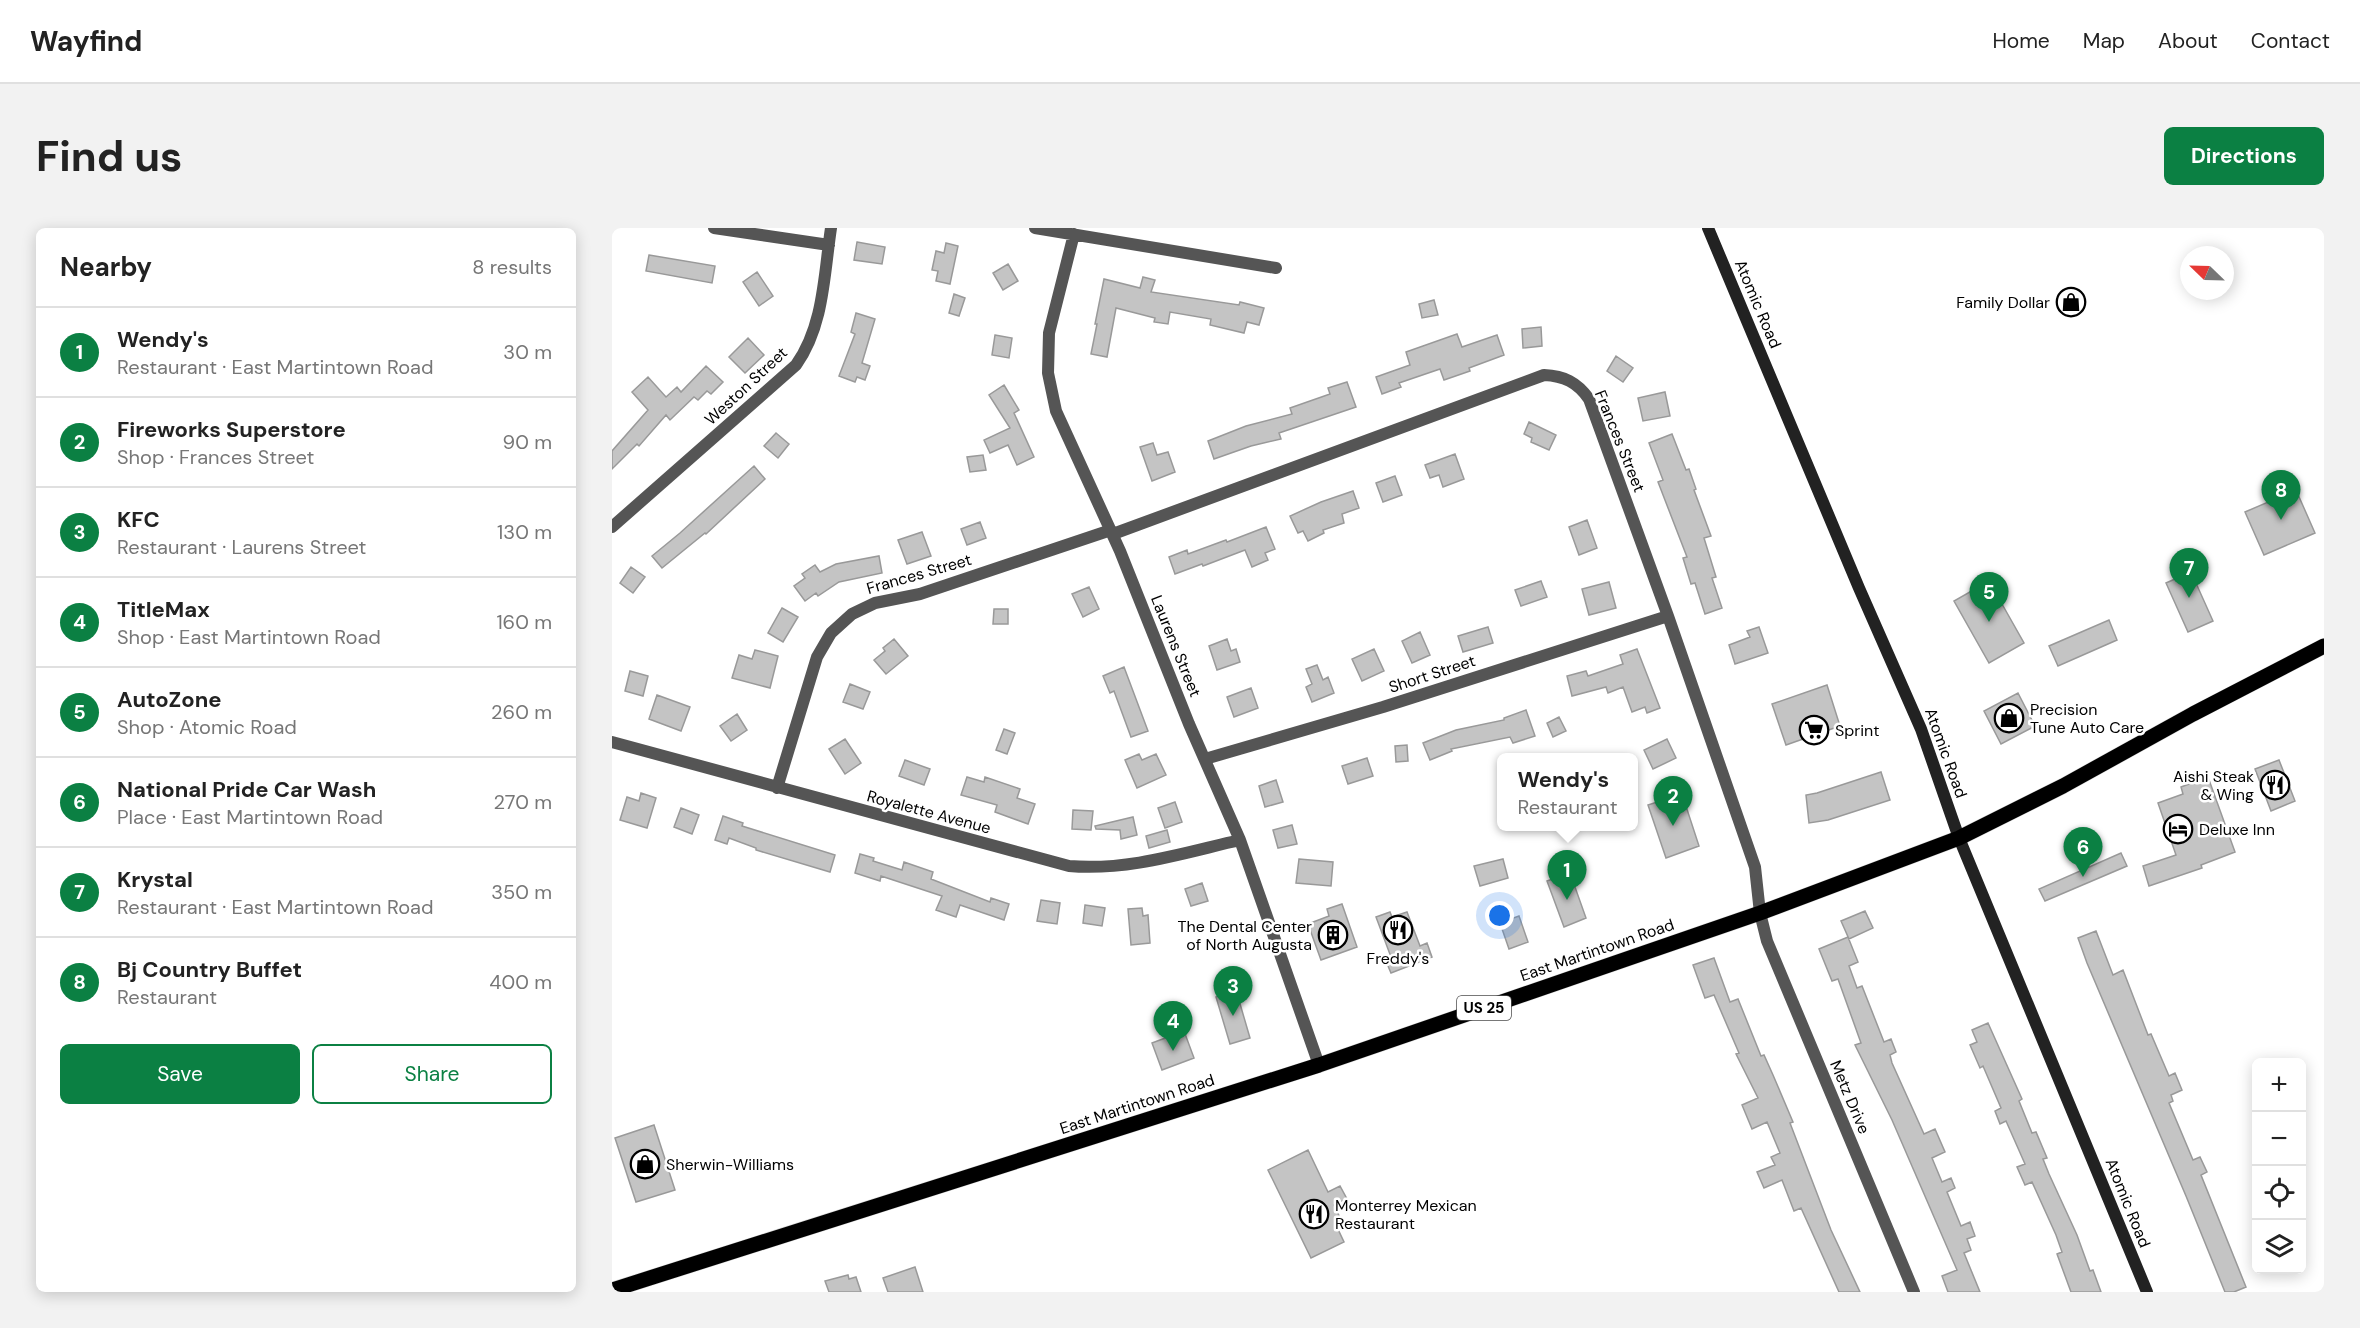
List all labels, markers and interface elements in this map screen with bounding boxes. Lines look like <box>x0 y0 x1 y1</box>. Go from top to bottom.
text: Wayfind <box>30 23 142 60</box>
text: Home <box>1992 27 2050 55</box>
text: Map <box>2083 27 2125 55</box>
text: About <box>2158 27 2218 55</box>
text: Contact <box>2251 27 2330 55</box>
button: Directions <box>2164 127 2324 185</box>
text: Find us <box>36 129 182 184</box>
north arrow <box>2180 246 2234 300</box>
text: Nearby <box>60 250 152 284</box>
text: 8 results <box>472 254 552 280</box>
street label: Atomic Road <box>1730 257 1786 351</box>
shop icon: Family Dollar <box>2055 286 2087 318</box>
place label: Family Dollar <box>1956 292 2050 313</box>
text: Wendy's <box>117 325 209 354</box>
text: 1 <box>76 339 83 365</box>
text: 30 m <box>503 339 552 365</box>
street label: Weston Street <box>700 342 792 430</box>
text: Restaurant · East Martintown Road <box>117 354 433 380</box>
street label: Frances Street <box>1590 387 1650 495</box>
text: Fireworks Superstore <box>117 415 346 444</box>
text: 2 <box>74 429 85 455</box>
text: 90 m <box>503 429 552 455</box>
text: Shop · Frances Street <box>117 444 314 470</box>
pin: 8 <box>2262 470 2300 520</box>
text: KFC <box>117 505 160 534</box>
text: 3 <box>73 519 86 545</box>
text: 130 m <box>497 519 552 545</box>
text: Restaurant · Laurens Street <box>117 534 366 560</box>
pin: 7 <box>2170 548 2208 598</box>
street label: Frances Street <box>864 549 974 599</box>
pin: 5 <box>1970 572 2008 622</box>
street label: Laurens Street <box>1146 592 1206 700</box>
text: TitleMax <box>117 595 210 624</box>
text: 4 <box>73 609 86 635</box>
text: 160 m <box>496 609 552 635</box>
text: Shop · East Martintown Road <box>117 624 381 650</box>
street label: Short Street <box>1386 650 1478 698</box>
text: AutoZone <box>117 685 222 714</box>
text: 5 <box>73 699 86 725</box>
text: 260 m <box>491 699 552 725</box>
place label: Precision Tune Auto Care <box>2030 699 2144 738</box>
shop icon: Precision Tune Auto Care <box>1993 702 2025 734</box>
street label: Atomic Road <box>1920 705 1972 801</box>
text: Shop · Atomic Road <box>117 714 297 740</box>
supermarket icon: Sprint <box>1798 714 1830 746</box>
place label: Sprint <box>1835 720 1880 741</box>
popup <box>1497 753 1638 831</box>
text: Wendy's <box>1517 765 1609 794</box>
place label: Aishi Steak & Wing <box>2173 766 2254 805</box>
restaurant icon: Aishi Steak & Wing <box>2259 769 2291 801</box>
text: National Pride Car Wash <box>117 775 376 804</box>
pin: 2 <box>1654 776 1692 826</box>
street label: Royalette Avenue <box>865 785 993 839</box>
text: 6 <box>73 789 86 815</box>
text: 270 m <box>494 789 552 815</box>
text: Restaurant <box>1517 794 1618 820</box>
text: Place · East Martintown Road <box>117 804 383 830</box>
hotel icon: Deluxe Inn <box>2162 813 2194 845</box>
place label: Deluxe Inn <box>2199 819 2275 840</box>
pin: 6 <box>2064 828 2102 877</box>
pin: 1 <box>1548 850 1586 900</box>
text: Krystal <box>117 865 193 894</box>
text: 7 <box>74 879 85 905</box>
text: 350 m <box>491 879 552 905</box>
text: Restaurant · East Martintown Road <box>117 894 433 920</box>
your location <box>1485 901 1514 930</box>
restaurant icon: Freddy's <box>1382 914 1414 946</box>
street label: East Martintown Road <box>1517 914 1677 986</box>
place label: The Dental Center of North Augusta <box>1178 916 1312 955</box>
building icon: The Dental Center of North Augusta <box>1317 919 1349 951</box>
place label: Freddy's <box>1367 948 1429 969</box>
text: Bj Country Buffet <box>117 955 302 984</box>
pin: 3 <box>1214 966 1252 1016</box>
text: 8 <box>73 969 86 995</box>
text: 400 m <box>489 969 552 995</box>
text: Restaurant <box>117 984 217 1010</box>
road number: US 25 <box>1457 996 1511 1020</box>
pin: 4 <box>1154 1002 1192 1051</box>
button: Save <box>60 1044 300 1104</box>
button: Share <box>312 1044 552 1104</box>
street label: Metz Drive <box>1825 1057 1875 1137</box>
map controls <box>2252 1058 2306 1274</box>
button: + <box>2252 1058 2306 1112</box>
street label: East Martintown Road <box>1057 1069 1217 1139</box>
button: − <box>2252 1112 2306 1166</box>
shop icon: Sherwin-Williams <box>629 1148 661 1180</box>
place label: Sherwin-Williams <box>666 1154 794 1175</box>
street label: Atomic Road <box>2101 1155 2155 1251</box>
button: locate <box>2252 1166 2306 1220</box>
place label: Monterrey Mexican Restaurant <box>1335 1195 1477 1234</box>
restaurant icon: Monterrey Mexican Restaurant <box>1298 1198 1330 1230</box>
button: layers <box>2252 1220 2306 1274</box>

